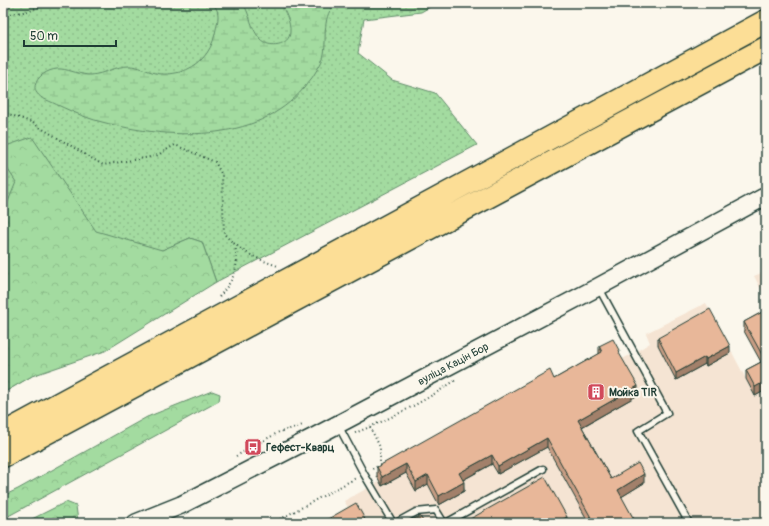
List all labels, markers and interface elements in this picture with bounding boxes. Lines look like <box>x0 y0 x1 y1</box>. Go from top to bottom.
scale bar <box>24 22 116 48</box>
text: 50 m <box>30 29 58 44</box>
street label: вуліца Кацін Бор <box>415 340 491 388</box>
building icon: Мойка TIR <box>586 382 606 402</box>
place label: Мойка TIR <box>609 386 657 399</box>
bus stop icon: Гефест-Кварц <box>243 437 263 457</box>
place label: Гефест-Кварц <box>266 441 334 454</box>

